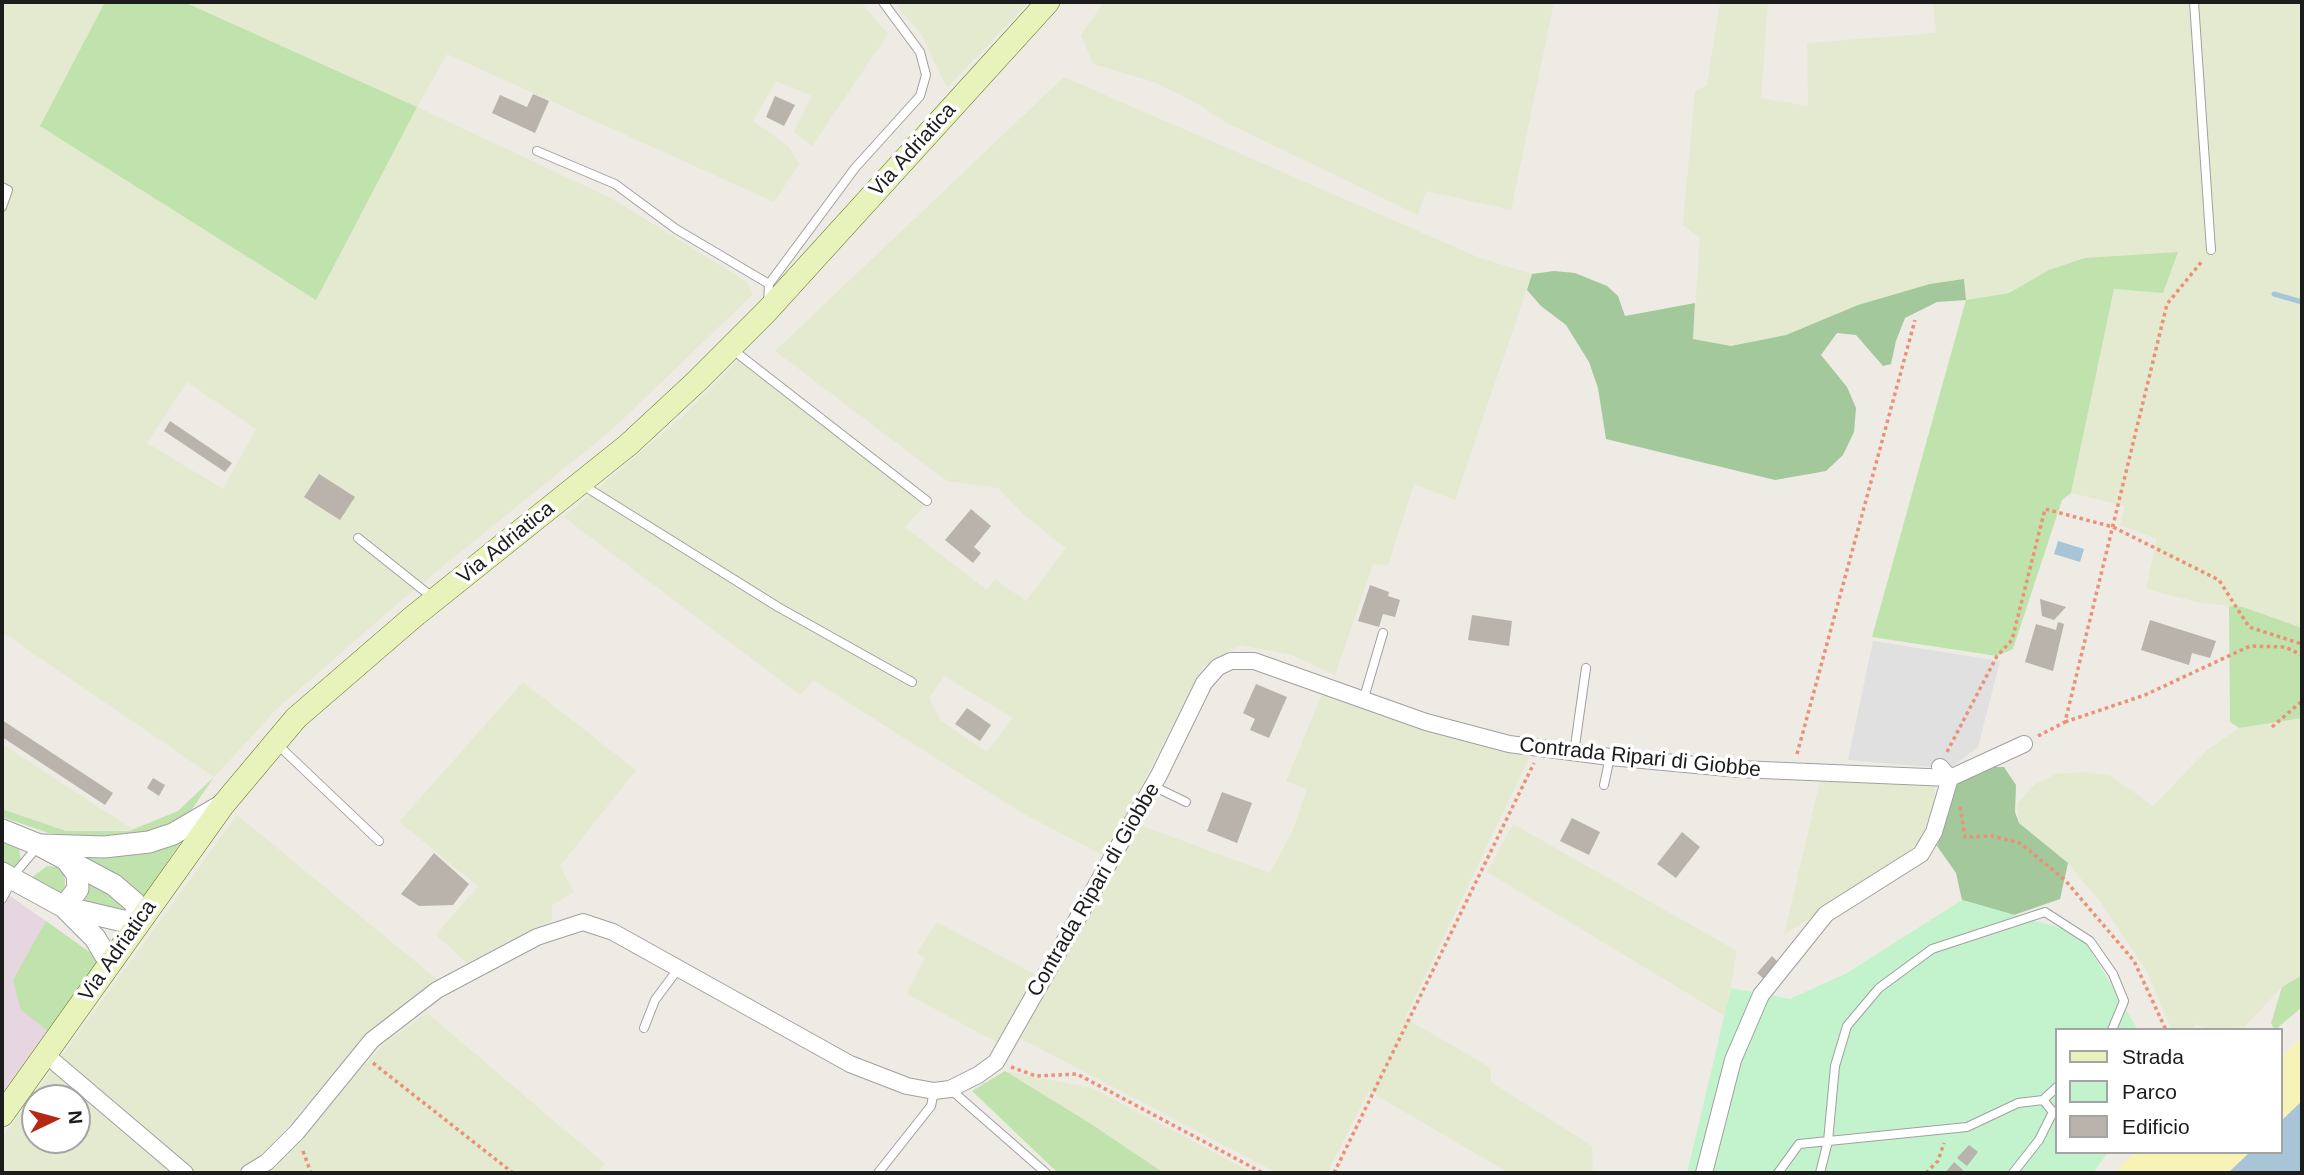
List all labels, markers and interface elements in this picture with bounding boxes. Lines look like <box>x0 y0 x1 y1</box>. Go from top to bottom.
street label: Via Adriatica <box>864 98 962 202</box>
street label: Via Adriatica <box>452 496 560 590</box>
street label: Contrada Ripari di Giobbe <box>1518 733 1762 783</box>
street label: Contrada Ripari di Giobbe <box>1022 779 1166 1001</box>
street label: Via Adriatica <box>74 896 162 1006</box>
legend <box>2056 1028 2283 1154</box>
text: Strada <box>2122 1045 2184 1068</box>
text: Parco <box>2122 1080 2177 1103</box>
north arrow <box>21 1084 91 1154</box>
text: N <box>64 1110 86 1125</box>
text: Edificio <box>2122 1115 2190 1138</box>

